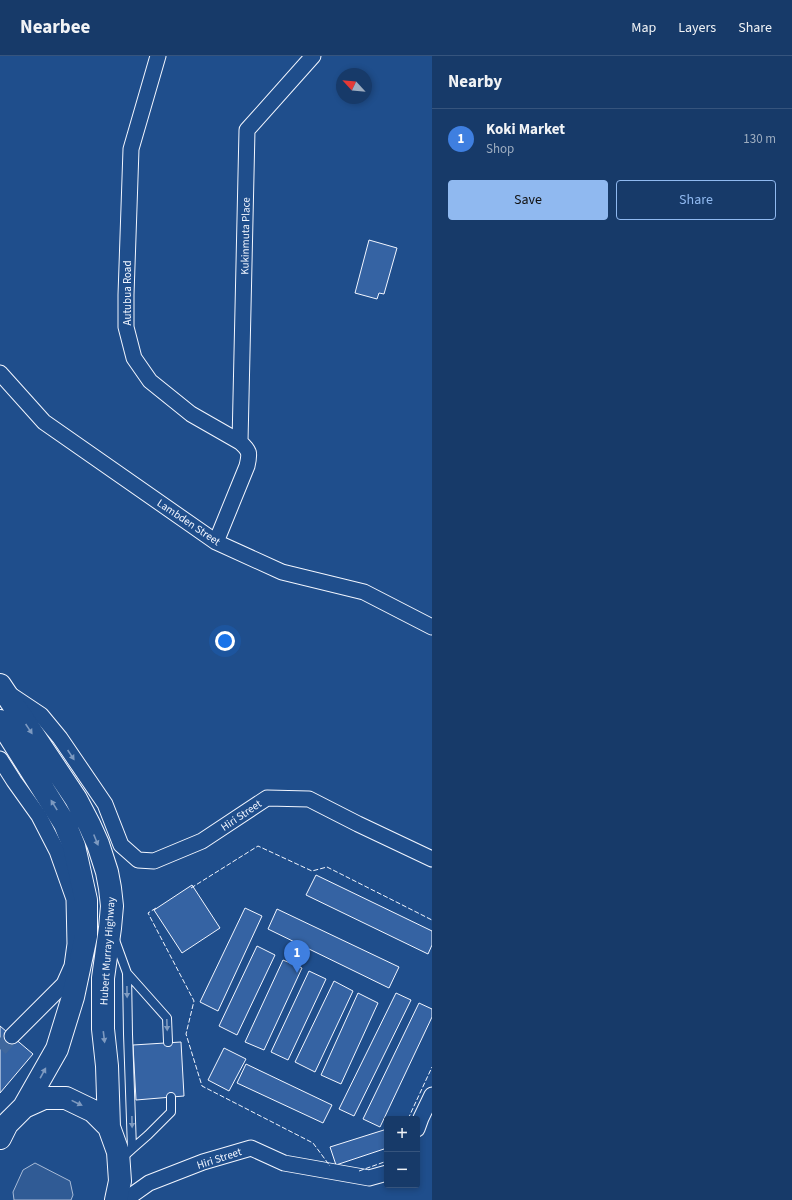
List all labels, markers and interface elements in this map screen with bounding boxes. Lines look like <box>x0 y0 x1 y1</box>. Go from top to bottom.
text: Nearbee <box>20 14 90 41</box>
text: Map <box>631 18 656 38</box>
text: Layers <box>678 18 716 38</box>
text: Share <box>738 18 772 38</box>
north arrow <box>336 68 372 104</box>
text: Nearby <box>448 70 502 94</box>
text: Koki Market <box>486 119 565 140</box>
text: 1 <box>458 130 464 148</box>
text: 130 m <box>743 130 776 148</box>
text: Shop <box>486 140 514 158</box>
button: Save <box>448 180 608 220</box>
button: Share <box>616 180 776 220</box>
street label: Kukinmuta Place <box>237 197 254 275</box>
street label: Autubua Road <box>120 260 135 326</box>
street label: Lambden Street <box>154 496 224 549</box>
your location <box>215 631 235 651</box>
one-way arrow <box>25 724 33 734</box>
one-way arrow <box>67 750 75 760</box>
street label: Hiri Street <box>218 796 265 835</box>
one-way arrow <box>50 800 58 810</box>
one-way arrow <box>94 835 100 847</box>
street label: Hubert Murray Highway <box>96 896 119 1006</box>
pin: 1 <box>284 940 310 973</box>
one-way arrow <box>124 986 131 998</box>
one-way arrow <box>164 1019 171 1031</box>
one-way arrow <box>101 1031 107 1043</box>
one-way arrow <box>40 1067 47 1079</box>
one-way arrow <box>71 1100 82 1106</box>
one-way arrow <box>129 1116 135 1129</box>
map controls <box>384 1116 420 1188</box>
button: + <box>384 1116 420 1152</box>
street label: Hiri Street <box>195 1144 244 1173</box>
button: − <box>384 1152 420 1188</box>

